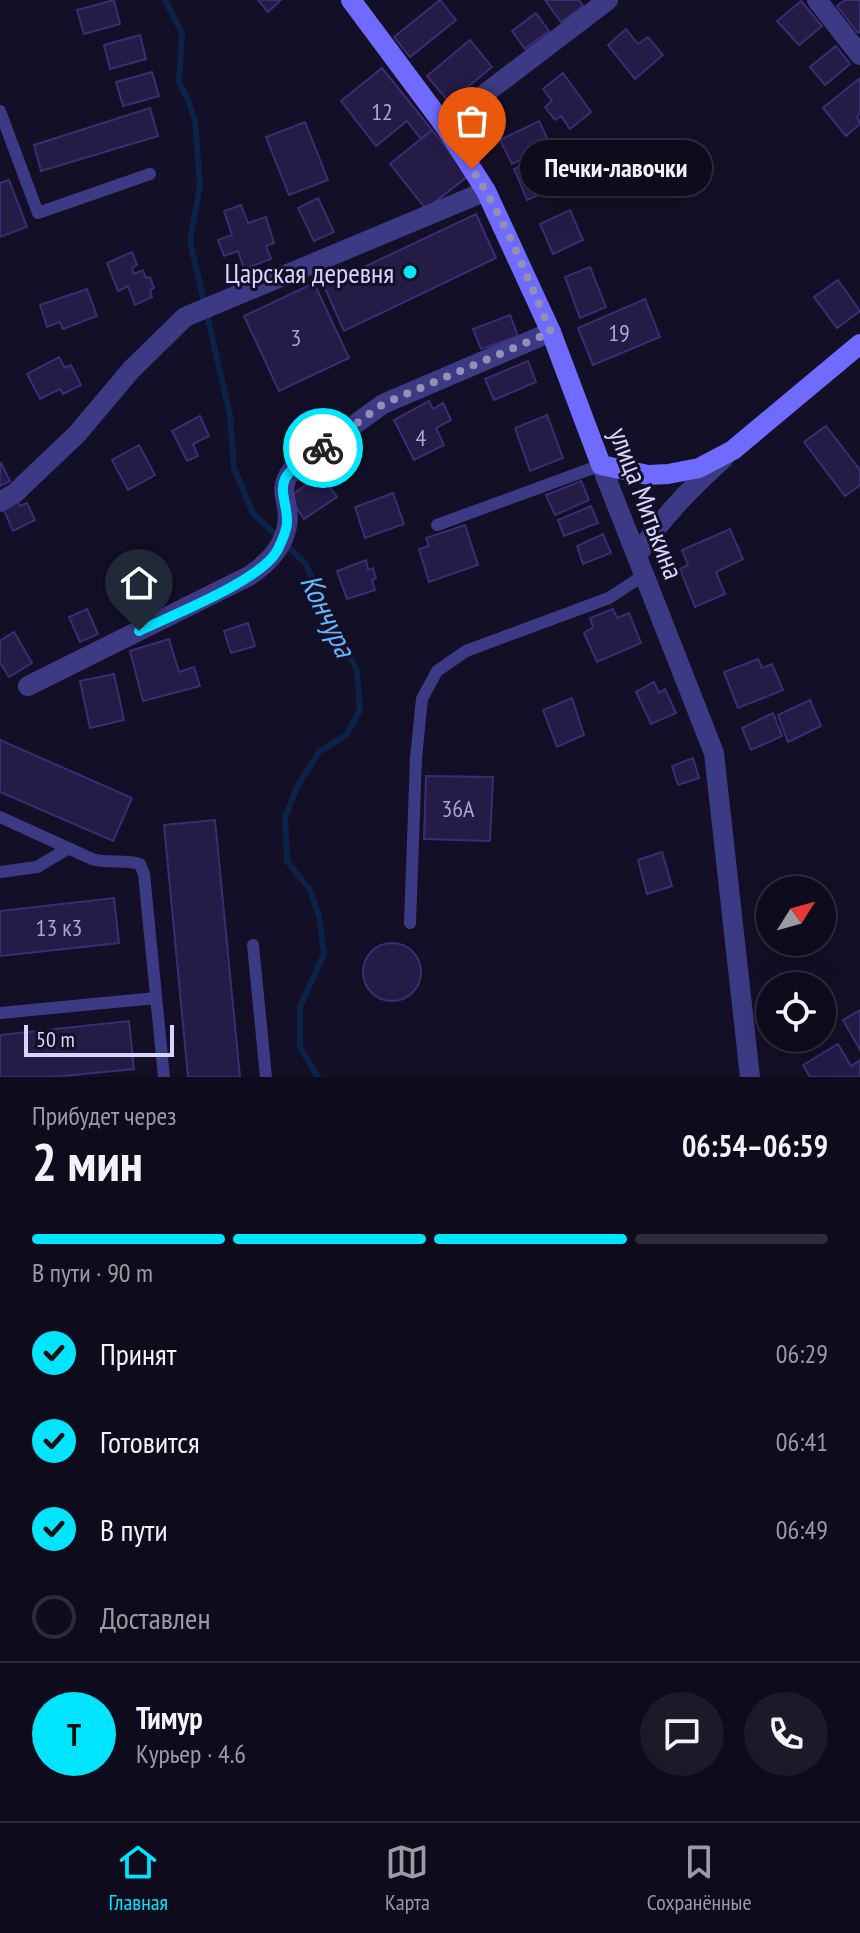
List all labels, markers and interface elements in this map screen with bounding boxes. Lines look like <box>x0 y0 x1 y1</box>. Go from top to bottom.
pin <box>438 87 506 169</box>
house number: 12 <box>371 96 393 127</box>
icon: bag <box>450 99 494 143</box>
callout: Печки-лавочки <box>520 141 712 197</box>
text: Печки-лавочки <box>545 151 687 184</box>
place label: Царская деревня <box>225 254 394 291</box>
marker: Царская деревня <box>401 263 419 281</box>
house number: 19 <box>608 317 630 348</box>
house number: 3 <box>291 322 301 353</box>
courier <box>283 408 363 488</box>
house number: 4 <box>416 422 427 453</box>
street label: улица Митькина <box>601 422 693 584</box>
icon: bike <box>301 426 345 470</box>
pin <box>105 549 173 631</box>
icon: home <box>117 561 161 605</box>
water label: Кончура <box>292 567 367 665</box>
house number: 36А <box>442 793 475 824</box>
north arrow <box>756 876 836 956</box>
map controls <box>756 876 836 1052</box>
house number: 13 к3 <box>36 912 82 943</box>
button: locate <box>756 972 836 1052</box>
scale bar <box>24 1021 174 1057</box>
text: 50 m <box>36 1025 75 1053</box>
text: Прибудет через <box>32 1099 176 1132</box>
text: 06:54–06:59 <box>682 1126 828 1165</box>
text: 2 мин <box>32 1128 143 1195</box>
text: В пути · 90 m <box>32 1256 153 1289</box>
icon: check <box>32 1331 76 1375</box>
text: Принят <box>100 1334 176 1373</box>
text: 06:29 <box>776 1337 828 1370</box>
icon: check <box>32 1419 76 1463</box>
text: Готовится <box>100 1422 200 1461</box>
text: 06:41 <box>776 1425 828 1458</box>
icon: check <box>32 1507 76 1551</box>
text: В пути <box>100 1510 168 1549</box>
text: 06:49 <box>776 1513 828 1546</box>
text: Доставлен <box>100 1598 210 1637</box>
button: chat <box>640 1692 724 1776</box>
button: phone <box>744 1692 828 1776</box>
text: Тимур <box>136 1698 203 1737</box>
text: Т <box>67 1715 81 1754</box>
text: Курьер · 4.6 <box>136 1737 246 1770</box>
tab: Главная <box>109 1840 168 1916</box>
tab: Карта <box>385 1840 430 1916</box>
tab: Сохранённые <box>647 1840 752 1916</box>

